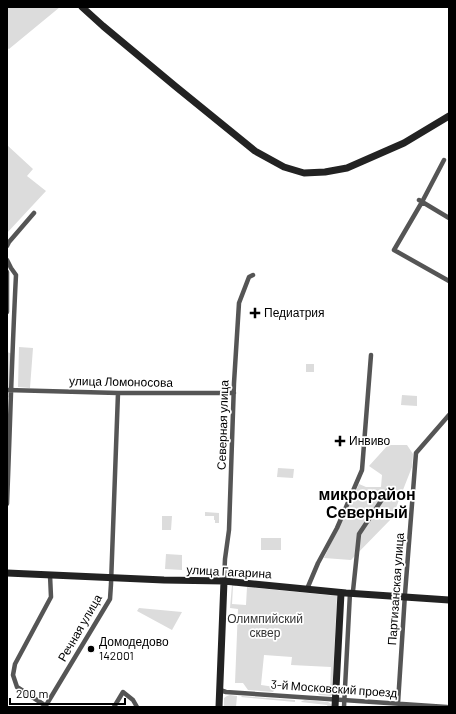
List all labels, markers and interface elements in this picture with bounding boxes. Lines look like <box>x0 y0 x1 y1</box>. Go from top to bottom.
place label: Педиатрия <box>264 305 325 320</box>
marker: Педиатрия <box>249 307 261 319</box>
street label: улица Ломоносова <box>69 373 173 390</box>
street label: Северная улица <box>213 379 232 470</box>
place label: Инвиво <box>349 433 391 447</box>
marker: Инвиво <box>334 435 346 447</box>
district label: микрорайон Северный <box>318 484 416 521</box>
street label: Партизанская улица <box>384 532 407 646</box>
street label: улица Гагарина <box>186 562 272 581</box>
street label: Речная улица <box>54 591 105 664</box>
park label: Олимпийский сквер <box>227 611 303 640</box>
place label: Домодедово 142001 <box>99 634 169 662</box>
marker: Домодедово 142001 <box>86 644 96 654</box>
street label: 3-й Московский проезд <box>270 677 398 700</box>
scale bar <box>10 680 125 706</box>
text: 200 m <box>16 686 48 700</box>

